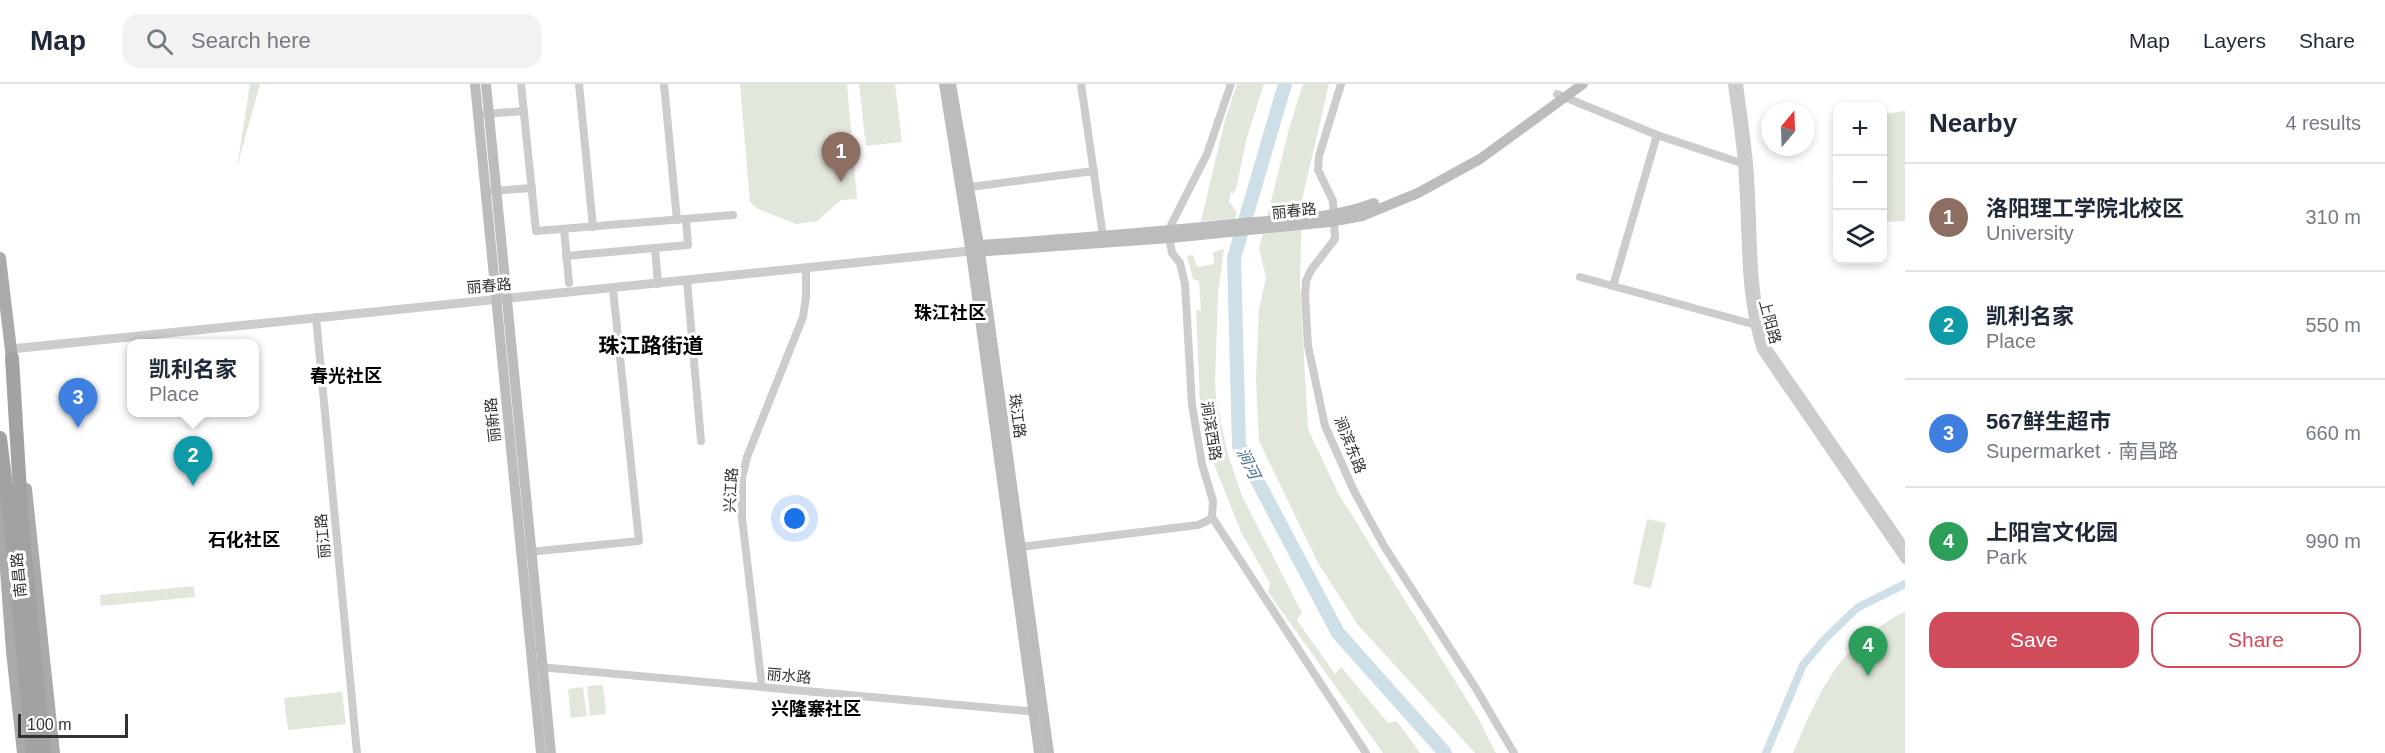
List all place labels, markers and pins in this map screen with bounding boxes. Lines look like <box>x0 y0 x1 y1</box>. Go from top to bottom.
pin: 1 <box>822 132 860 182</box>
pin: 3 <box>58 378 98 428</box>
pin: 2 <box>174 436 212 486</box>
pin: 4 <box>1848 626 1888 676</box>

